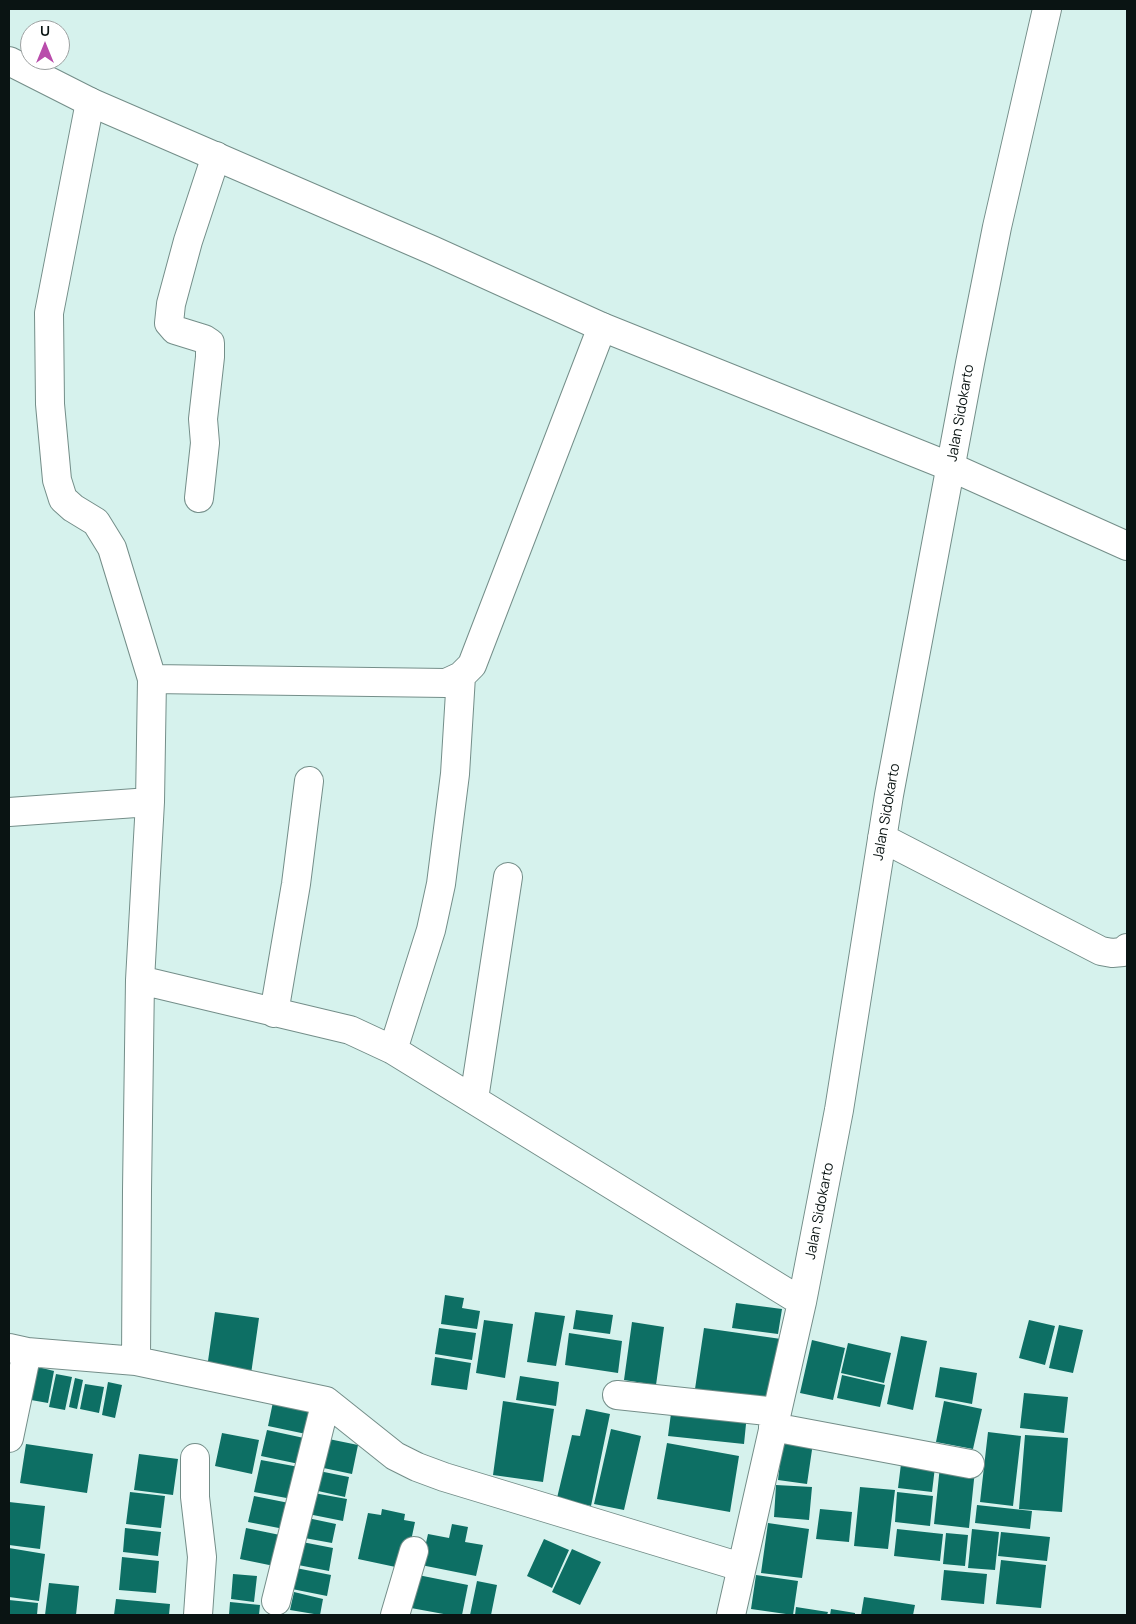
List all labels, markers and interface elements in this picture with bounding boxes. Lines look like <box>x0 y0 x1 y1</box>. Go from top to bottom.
north arrow <box>20 20 70 70</box>
text: U <box>40 21 50 40</box>
street label: Jalan Sidokarto <box>944 363 978 463</box>
street label: Jalan Sidokarto <box>870 762 904 862</box>
street label: Jalan Sidokarto <box>802 1161 838 1261</box>

